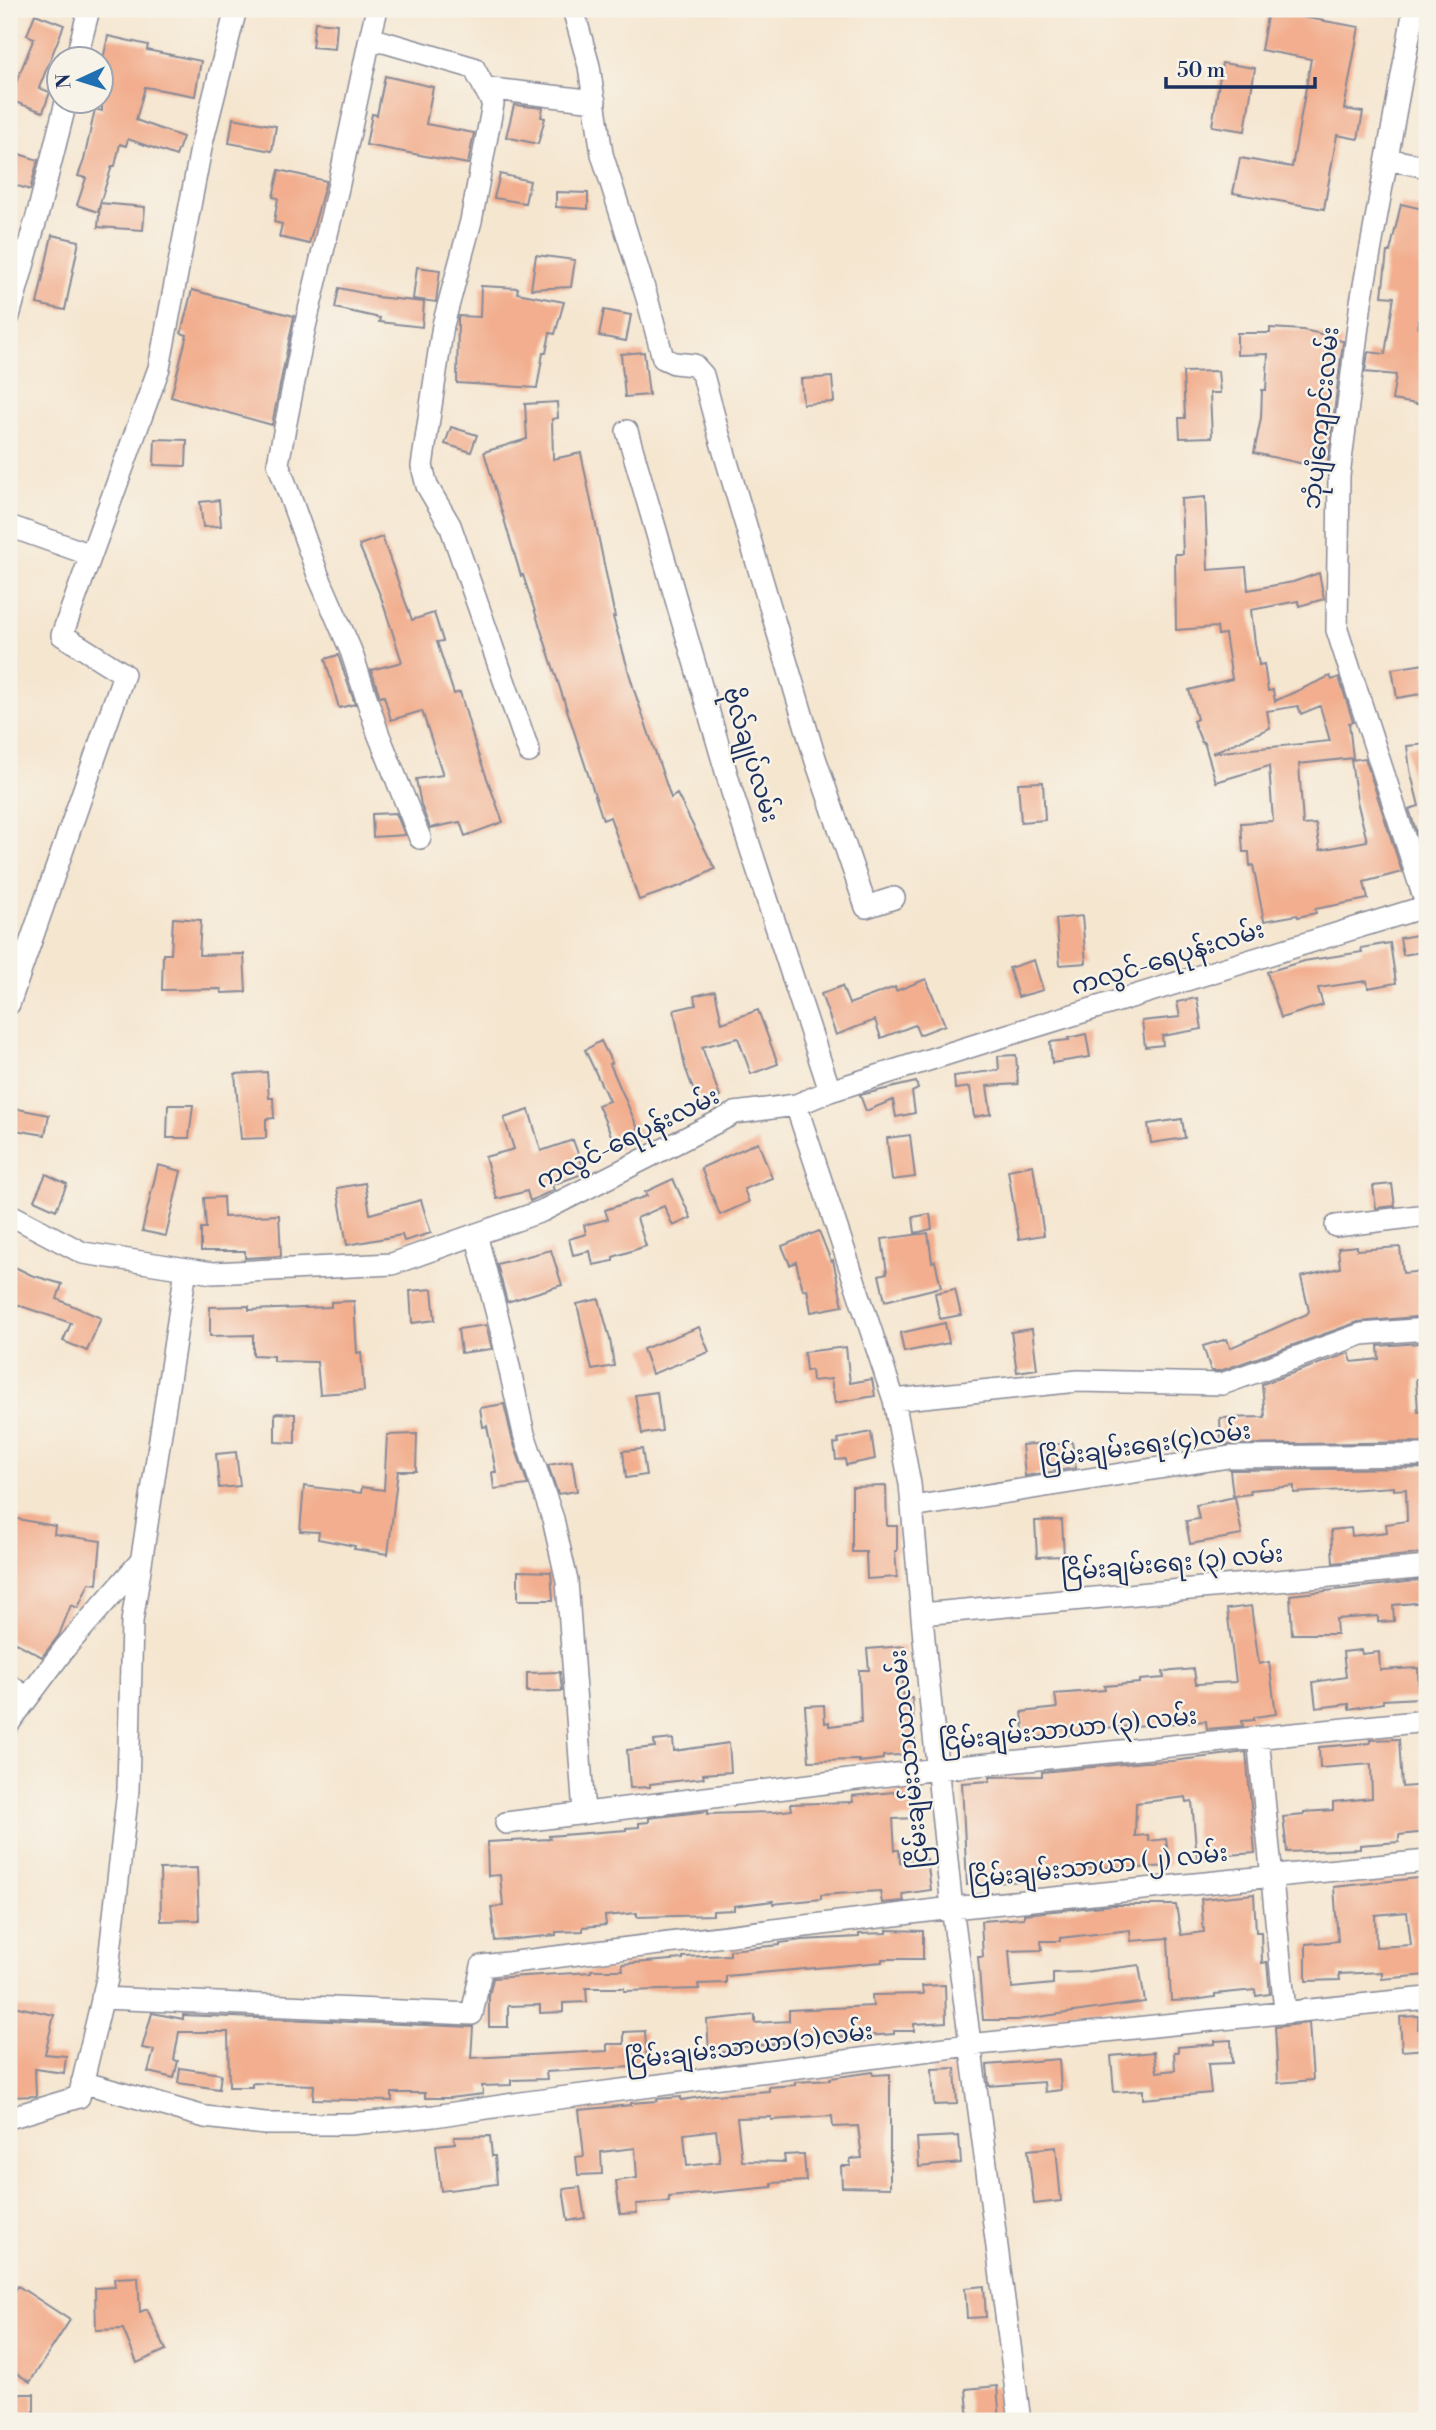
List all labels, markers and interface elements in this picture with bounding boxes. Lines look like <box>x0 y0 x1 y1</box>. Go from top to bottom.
north arrow <box>46 46 116 116</box>
scale bar <box>1166 46 1315 90</box>
text: 50 m <box>1177 58 1225 84</box>
text: N <box>52 73 77 89</box>
street label: ဘုံပျံကျောင်းလမ်း <box>1295 325 1350 511</box>
street label: ဗိုလ်ချုပ်လမ်း <box>712 683 787 827</box>
street label: ကလွင်-ရေပုန်းလမ်း <box>1067 913 1269 1005</box>
street label: ကလွင်-ရေပုန်းလမ်း <box>531 1080 726 1199</box>
street label: ငြိမ်းချမ်းရေး(၄)လမ်း <box>1037 1414 1253 1479</box>
street label: ငြိမ်းချမ်းရေး (၃) လမ်း <box>1059 1537 1285 1592</box>
street label: ငြိမ်းချမ်းသာယာလမ်း <box>882 1648 939 1870</box>
street label: ငြိမ်းချမ်းသာယာ (၃) လမ်း <box>937 1700 1199 1761</box>
street label: ငြိမ်းချမ်းသာယာ (၂) လမ်း <box>966 1836 1230 1899</box>
street label: ငြိမ်းချမ်းသာယာ(၁)လမ်း <box>623 2015 875 2080</box>

